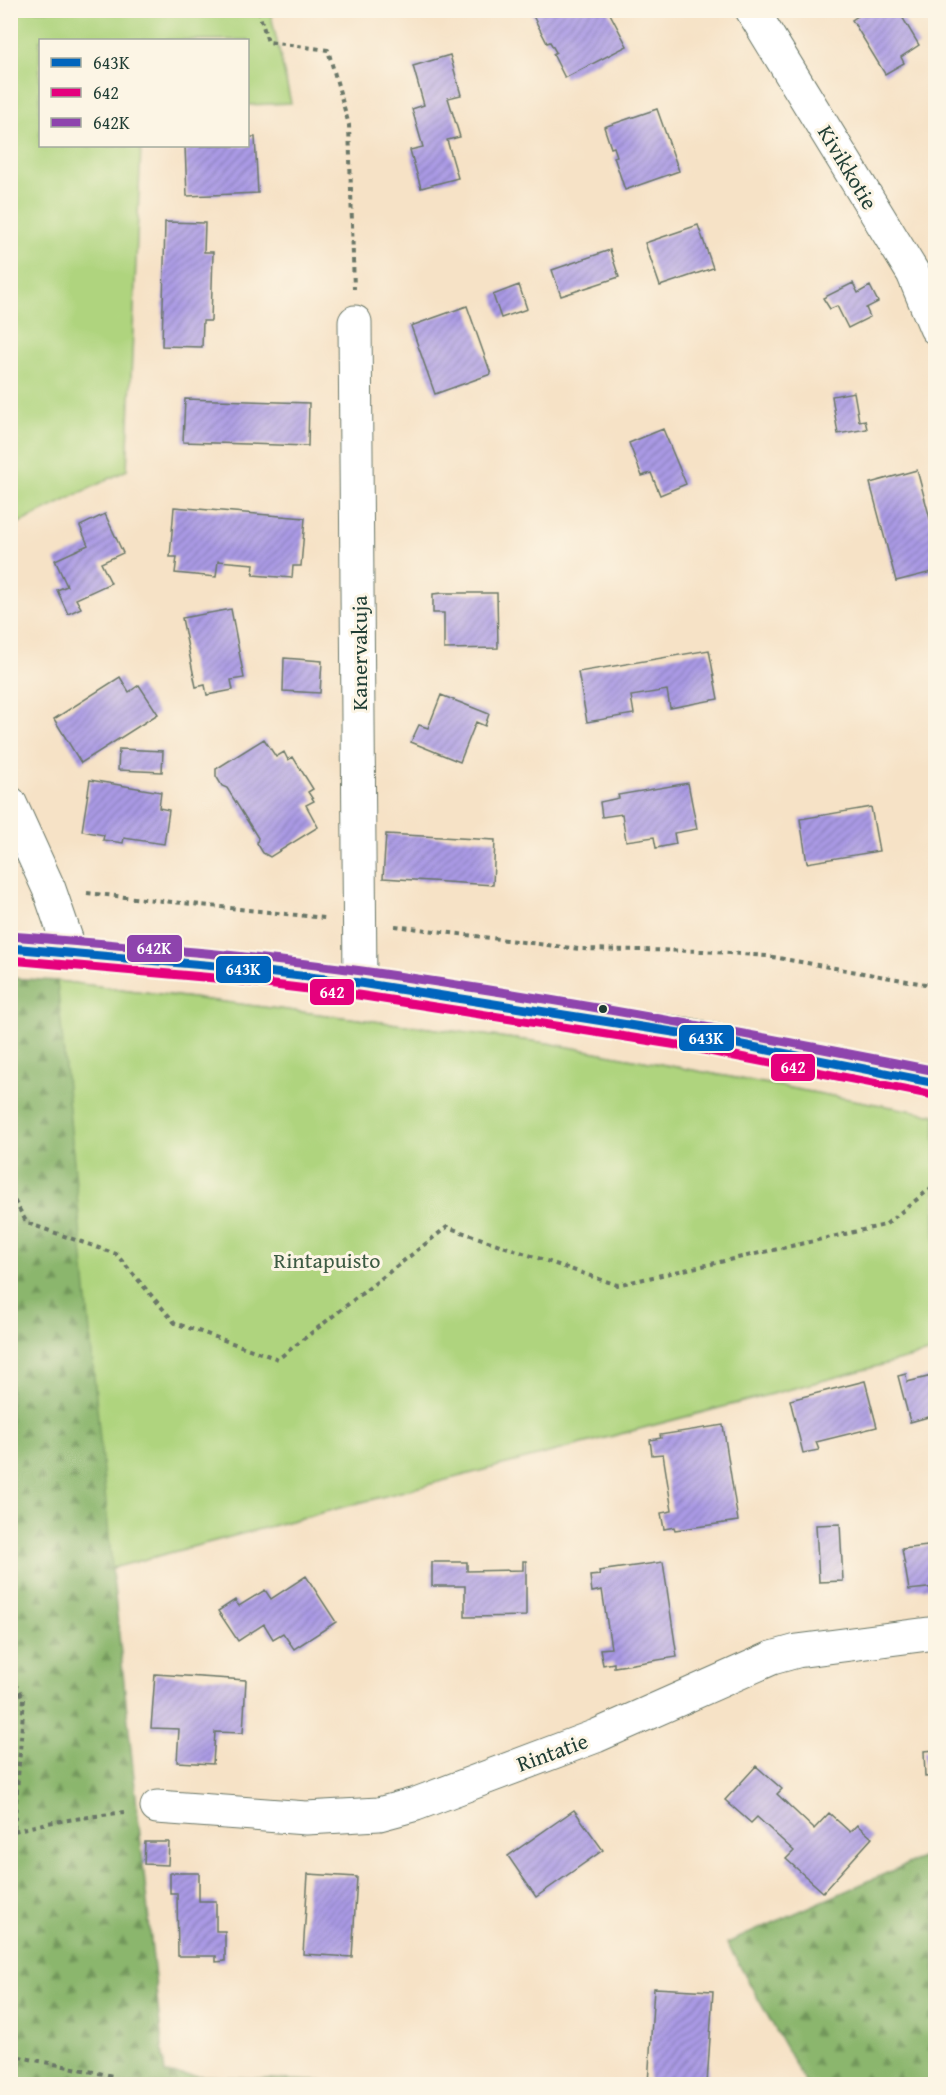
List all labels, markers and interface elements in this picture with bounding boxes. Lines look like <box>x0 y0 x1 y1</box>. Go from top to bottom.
legend <box>39 39 249 147</box>
text: 643K <box>93 49 130 76</box>
text: 642 <box>93 79 119 106</box>
text: 642K <box>93 109 130 136</box>
street label: Kivikkotie <box>810 119 886 215</box>
street label: Kanervakuja <box>343 595 375 711</box>
line badge: 642K <box>126 934 183 963</box>
text: 642K <box>137 936 172 960</box>
line badge: 643K <box>215 955 272 984</box>
text: 643K <box>226 957 261 981</box>
line badge: 642 <box>309 978 355 1006</box>
text: 642 <box>320 980 344 1004</box>
unlabelled marker <box>597 1003 609 1015</box>
line badge: 643K <box>678 1024 735 1052</box>
text: 643K <box>689 1026 724 1050</box>
line badge: 642 <box>770 1053 816 1082</box>
text: 642 <box>781 1055 805 1079</box>
park label: Rintapuisto <box>273 1244 381 1276</box>
street label: Rintatie <box>512 1724 592 1780</box>

